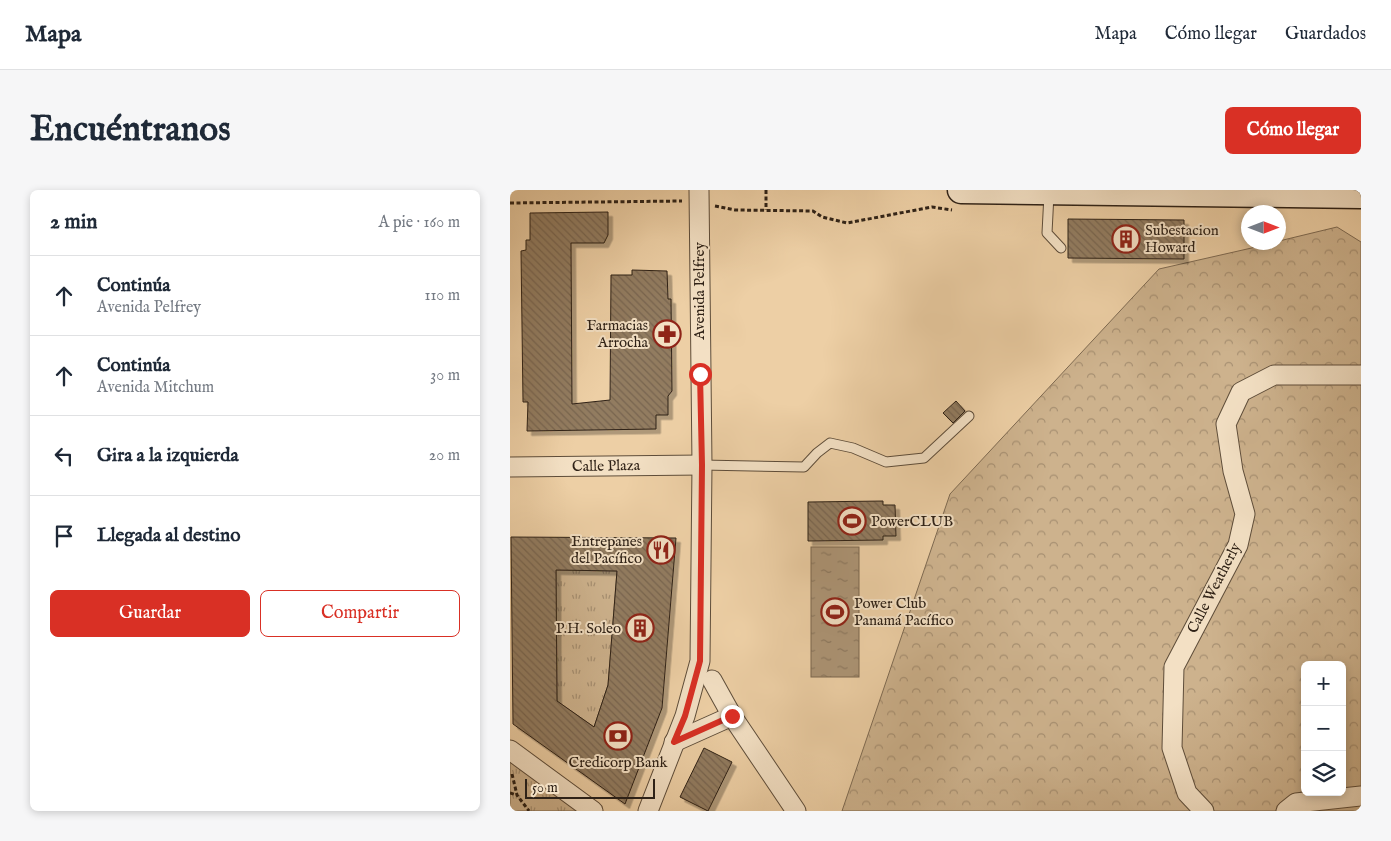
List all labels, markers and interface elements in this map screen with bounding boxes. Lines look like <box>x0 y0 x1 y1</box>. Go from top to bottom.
text: Mapa <box>25 19 81 50</box>
text: Mapa <box>1094 23 1137 46</box>
text: Cómo llegar <box>1165 23 1257 46</box>
text: Guardados <box>1285 23 1366 46</box>
button: Cómo llegar <box>1225 107 1361 154</box>
text: Encuéntranos <box>30 108 230 153</box>
north arrow <box>1241 205 1286 250</box>
text: 2 min <box>50 209 97 236</box>
text: A pie · 160 m <box>379 213 460 233</box>
place label: Subestacion Howard <box>1145 221 1219 257</box>
building icon: Subestacion Howard <box>1111 224 1141 254</box>
street label: Avenida Pelfrey <box>690 242 709 341</box>
text: Continúa <box>97 274 171 298</box>
icon: ahead <box>50 282 78 310</box>
text: 110 m <box>424 286 460 306</box>
text: Avenida Pelfrey <box>97 298 201 318</box>
place label: Farmacias Arrocha <box>586 316 649 352</box>
pharmacy icon: Farmacias Arrocha <box>652 319 682 349</box>
text: Continúa <box>97 354 171 378</box>
icon: ahead <box>50 362 78 390</box>
route start <box>689 363 712 386</box>
text: 30 m <box>430 366 460 386</box>
text: Avenida Mitchum <box>97 378 214 398</box>
icon: left <box>50 442 78 470</box>
text: Gira a la izquierda <box>97 444 239 468</box>
text: 20 m <box>429 446 460 466</box>
street label: Calle Plaza <box>572 456 641 476</box>
sports icon: PowerCLUB <box>837 506 867 536</box>
place label: PowerCLUB <box>871 512 953 531</box>
icon: arrive <box>50 522 78 550</box>
text: Llegada al destino <box>97 524 240 548</box>
place label: Entrepanes del Pacífico <box>571 532 642 568</box>
restaurant icon: Entrepanes del Pacífico <box>646 535 676 565</box>
street label: Calle Weatherly <box>1183 539 1245 637</box>
button: Guardar <box>50 590 250 637</box>
button: Compartir <box>260 590 460 637</box>
place label: Power Club Panamá Pacífico <box>854 594 954 630</box>
sports icon: Power Club Panamá Pacífico <box>820 597 850 627</box>
building icon: P.H. Soleo <box>625 613 655 643</box>
place label: P.H. Soleo <box>556 619 621 638</box>
map controls <box>1301 661 1346 796</box>
button: + <box>1301 661 1346 706</box>
route end <box>721 705 744 728</box>
button: − <box>1301 706 1346 751</box>
bank icon: Credicorp Bank <box>603 721 633 751</box>
button: layers <box>1301 751 1346 796</box>
place label: Credicorp Bank <box>569 753 668 772</box>
scale bar <box>525 776 655 799</box>
text: 50 m <box>532 779 558 797</box>

